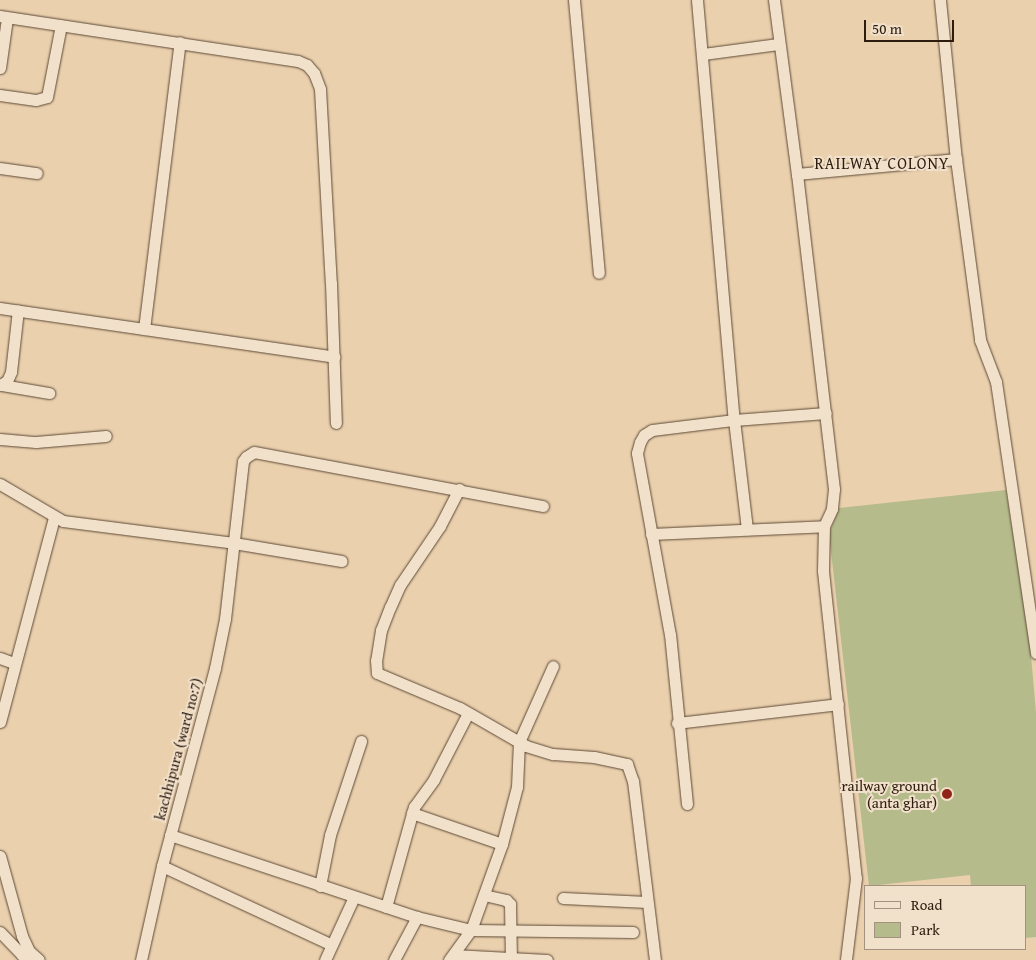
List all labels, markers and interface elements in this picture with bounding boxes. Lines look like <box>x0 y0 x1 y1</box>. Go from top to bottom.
scale bar <box>866 10 956 42</box>
text: 50 m <box>872 18 902 39</box>
district label: RAILWAY COLONY <box>813 153 951 173</box>
street label: kachhipura (ward no:7) <box>150 676 206 822</box>
place label: railway ground (anta ghar) <box>842 776 937 811</box>
marker: railway ground (anta ghar) <box>941 788 953 800</box>
legend <box>864 885 1026 950</box>
text: Road <box>911 894 942 915</box>
text: Park <box>911 919 940 940</box>

